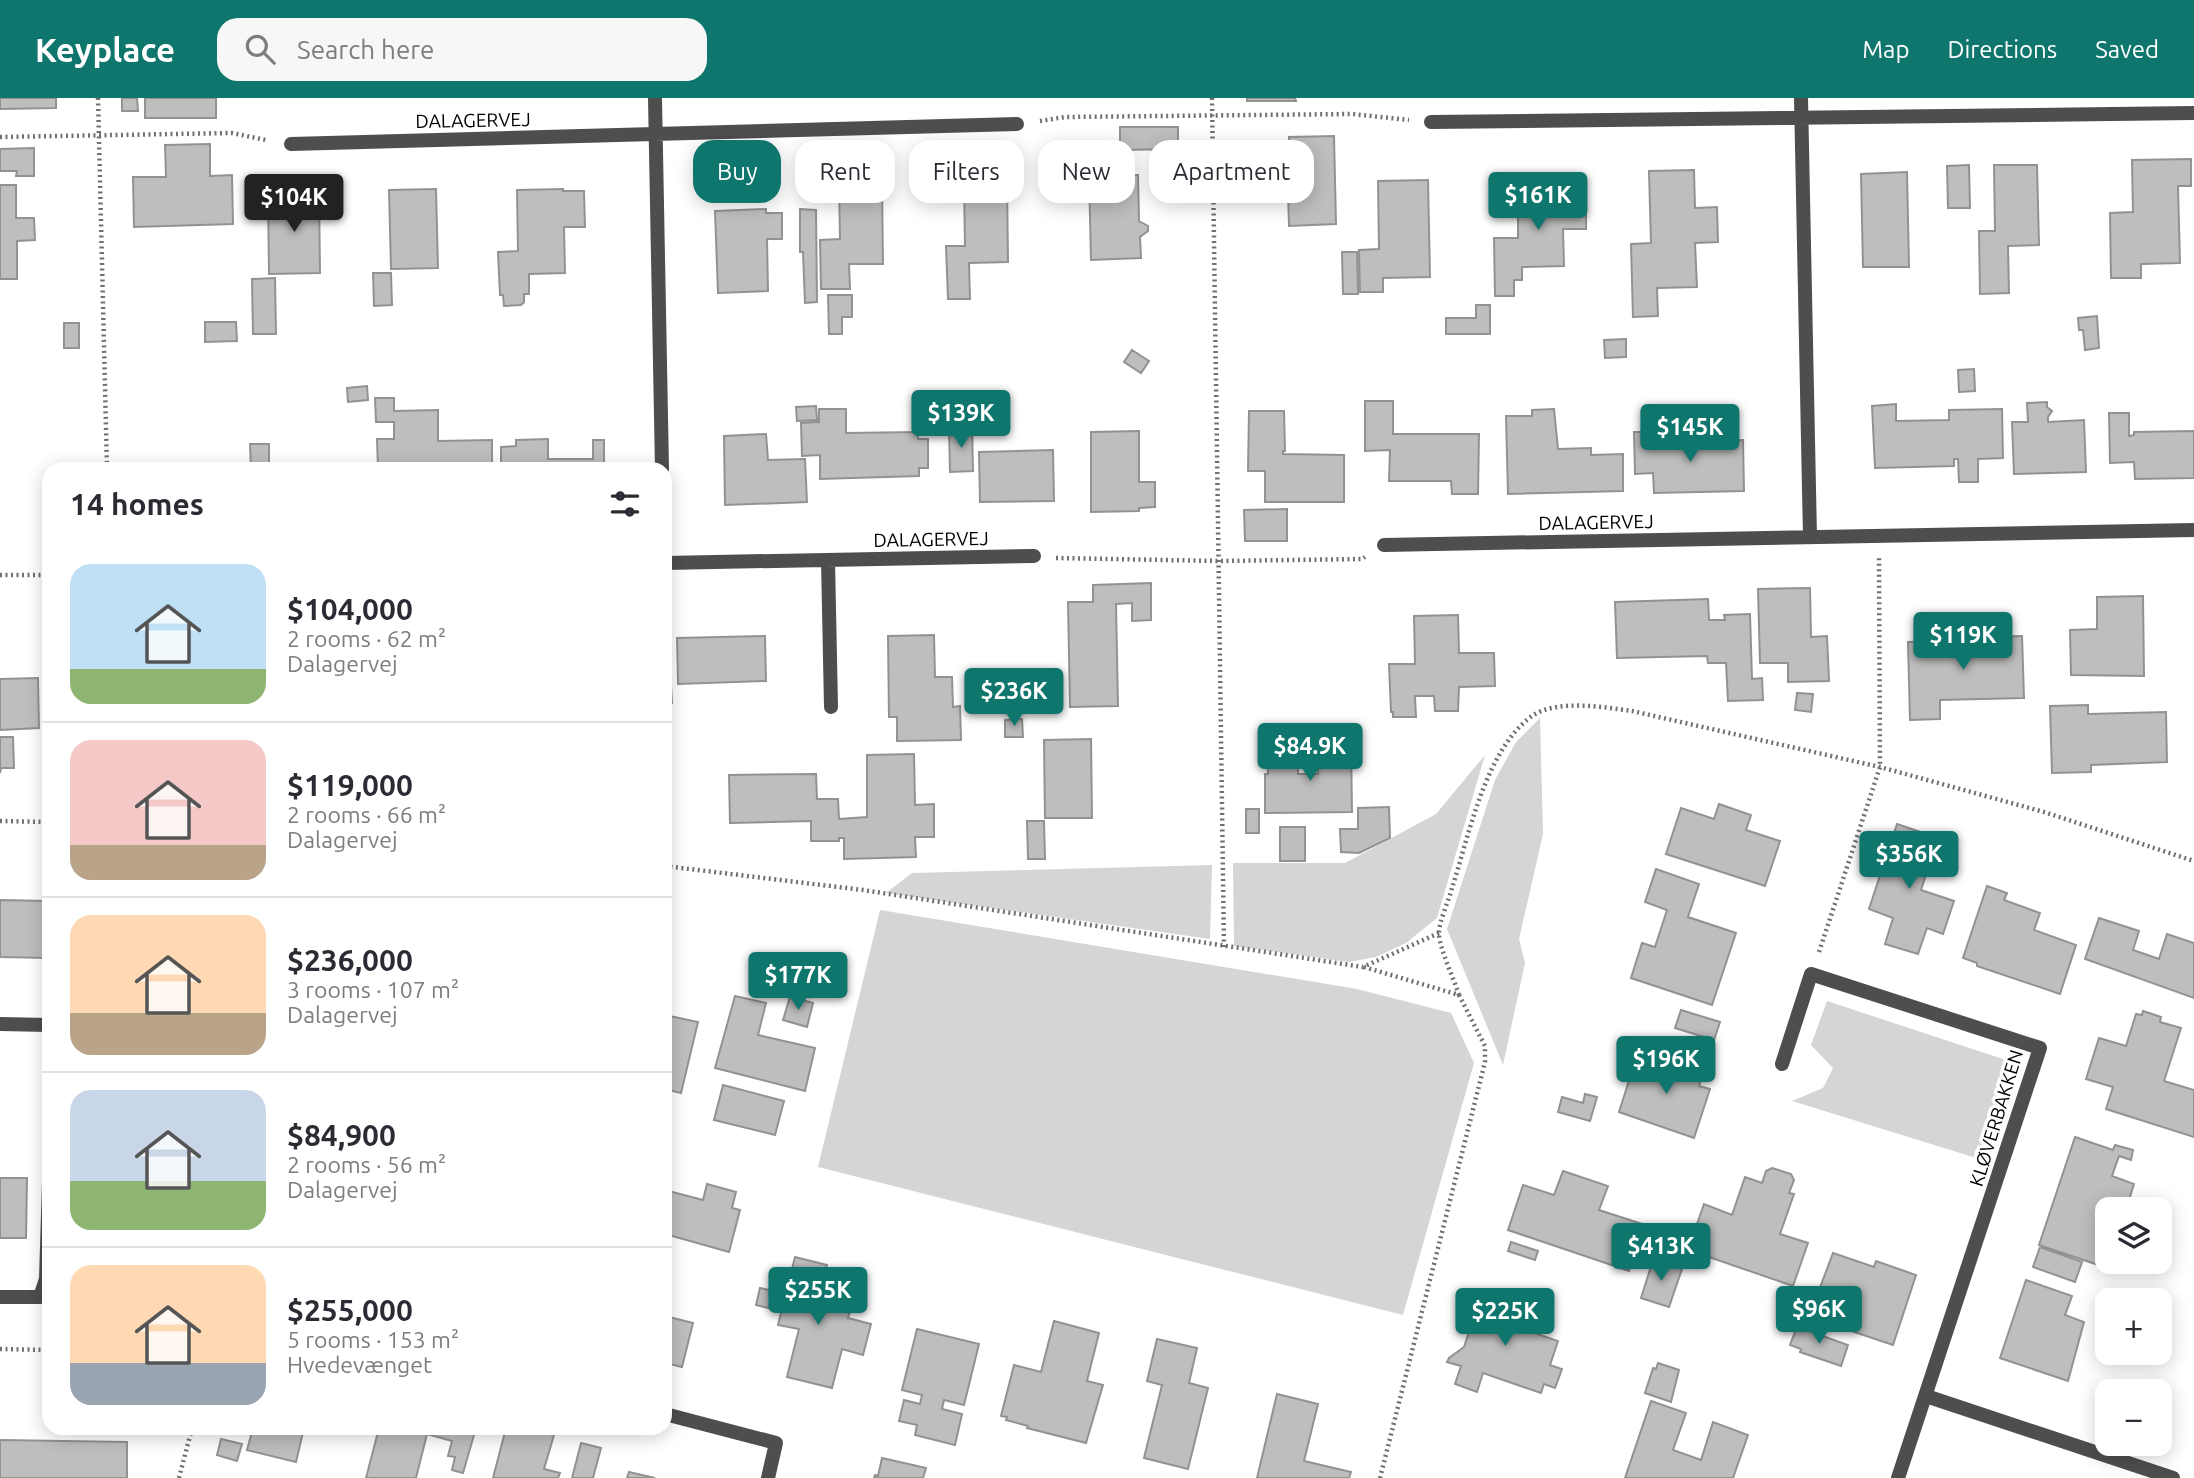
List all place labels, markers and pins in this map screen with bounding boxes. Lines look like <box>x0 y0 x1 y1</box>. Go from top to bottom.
pin: $161K <box>1489 172 1587 232</box>
pin: $104K <box>245 174 343 234</box>
pin: $139K <box>912 390 1010 450</box>
pin: $145K <box>1641 404 1739 464</box>
pin: $119K <box>1914 612 2012 672</box>
pin: $236K <box>965 668 1063 728</box>
pin: $84.9K <box>1253 724 1367 783</box>
pin: $356K <box>1860 832 1958 891</box>
pin: $177K <box>749 953 847 1012</box>
pin: $196K <box>1617 1037 1715 1096</box>
pin: $413K <box>1612 1224 1710 1283</box>
pin: $255K <box>769 1268 867 1327</box>
pin: $96K <box>1778 1286 1860 1346</box>
pin: $225K <box>1456 1288 1554 1348</box>

